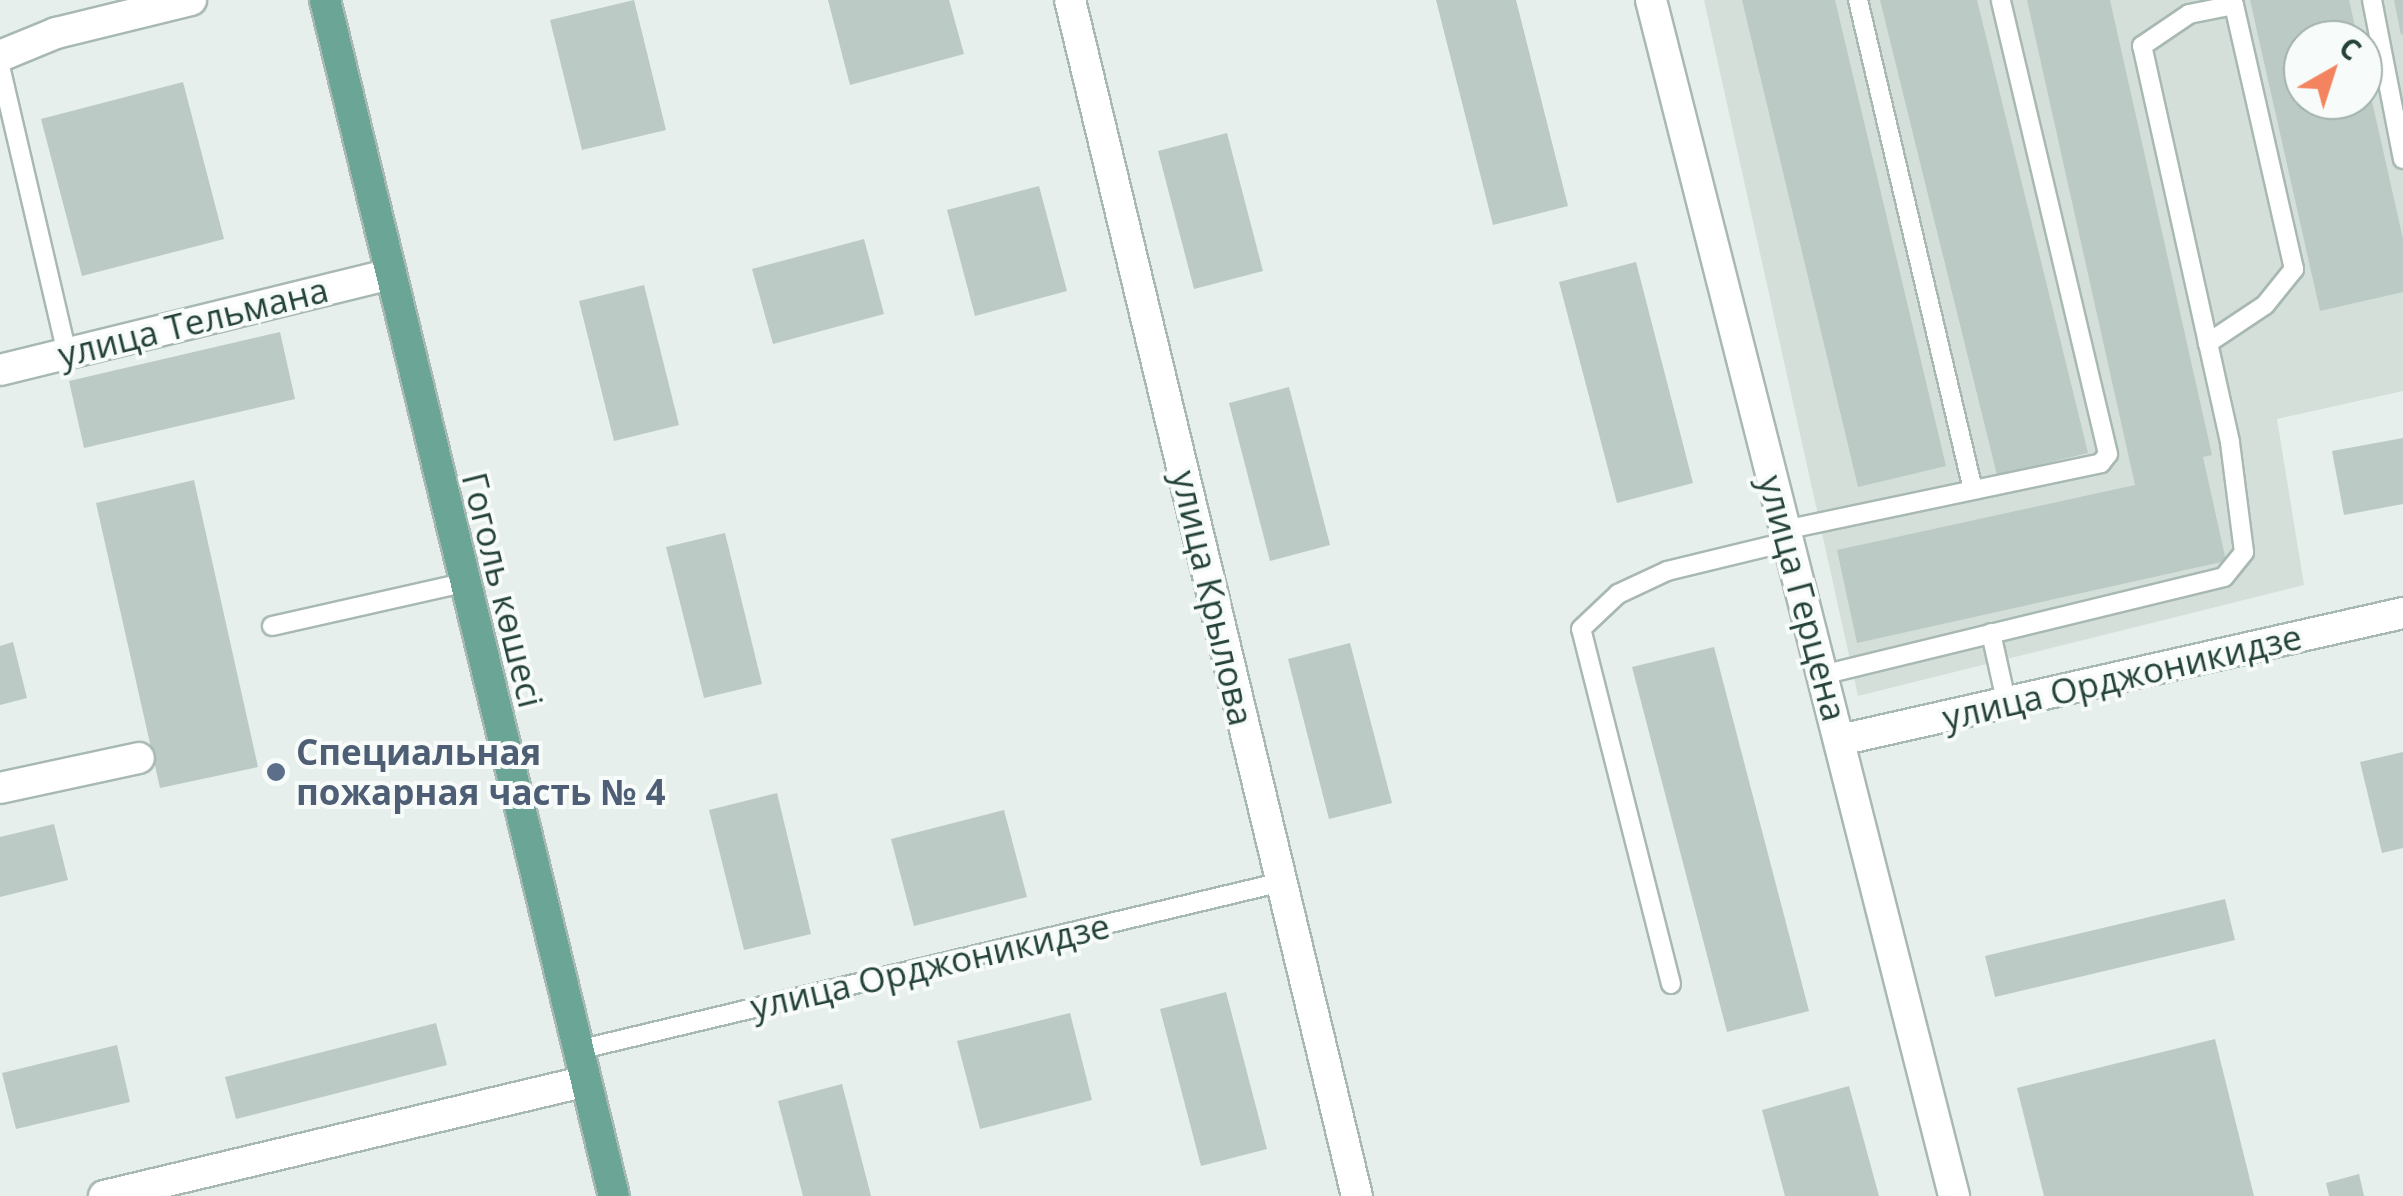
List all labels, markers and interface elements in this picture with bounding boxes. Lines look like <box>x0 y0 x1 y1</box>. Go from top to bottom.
north arrow <box>2283 20 2383 120</box>
text: С <box>2332 28 2370 69</box>
street label: улица Тельмана <box>54 268 332 376</box>
street label: улица Крылова <box>1163 466 1263 730</box>
street label: Гоголь көшесі <box>454 468 552 712</box>
street label: улица Герцена <box>1750 471 1856 725</box>
street label: улица Орджоникидзе <box>1938 615 2306 739</box>
place label: Специальная пожарная часть № 4 <box>296 731 666 813</box>
marker: Специальная пожарная часть № 4 <box>265 761 287 783</box>
street label: улица Орджоникидзе <box>746 904 1114 1028</box>

